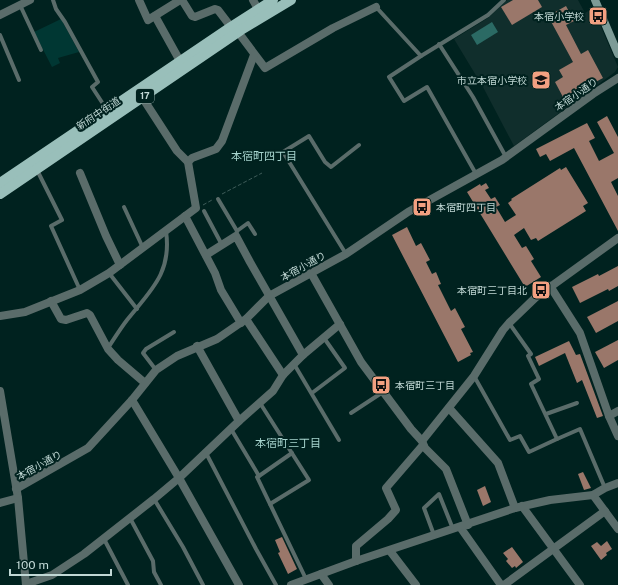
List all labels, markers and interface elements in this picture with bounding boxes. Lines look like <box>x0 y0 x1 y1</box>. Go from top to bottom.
bus stop icon: 本宿小学校 <box>587 5 609 27</box>
place label: 本宿小学校 <box>534 10 584 22</box>
school or university icon: 市立本宿小学校 <box>530 69 552 91</box>
place label: 市立本宿小学校 <box>457 74 527 86</box>
street label: 本宿小通り <box>552 75 600 113</box>
road number: 17 <box>136 89 154 103</box>
street label: 新府中街道 <box>74 94 122 132</box>
district label: 本宿町四丁目 <box>231 150 297 162</box>
bus stop icon: 本宿町四丁目 <box>411 196 433 218</box>
place label: 本宿町四丁目 <box>436 201 496 213</box>
street label: 本宿小通り <box>278 249 328 283</box>
bus stop icon: 本宿町三丁目北 <box>530 279 552 301</box>
place label: 本宿町三丁目北 <box>457 284 527 296</box>
bus stop icon: 本宿町三丁目 <box>370 374 392 396</box>
place label: 本宿町三丁目 <box>395 379 455 391</box>
district label: 本宿町三丁目 <box>255 437 321 449</box>
street label: 本宿小通り <box>14 448 64 482</box>
scale bar <box>10 551 111 577</box>
text: 100 m <box>16 558 49 572</box>

